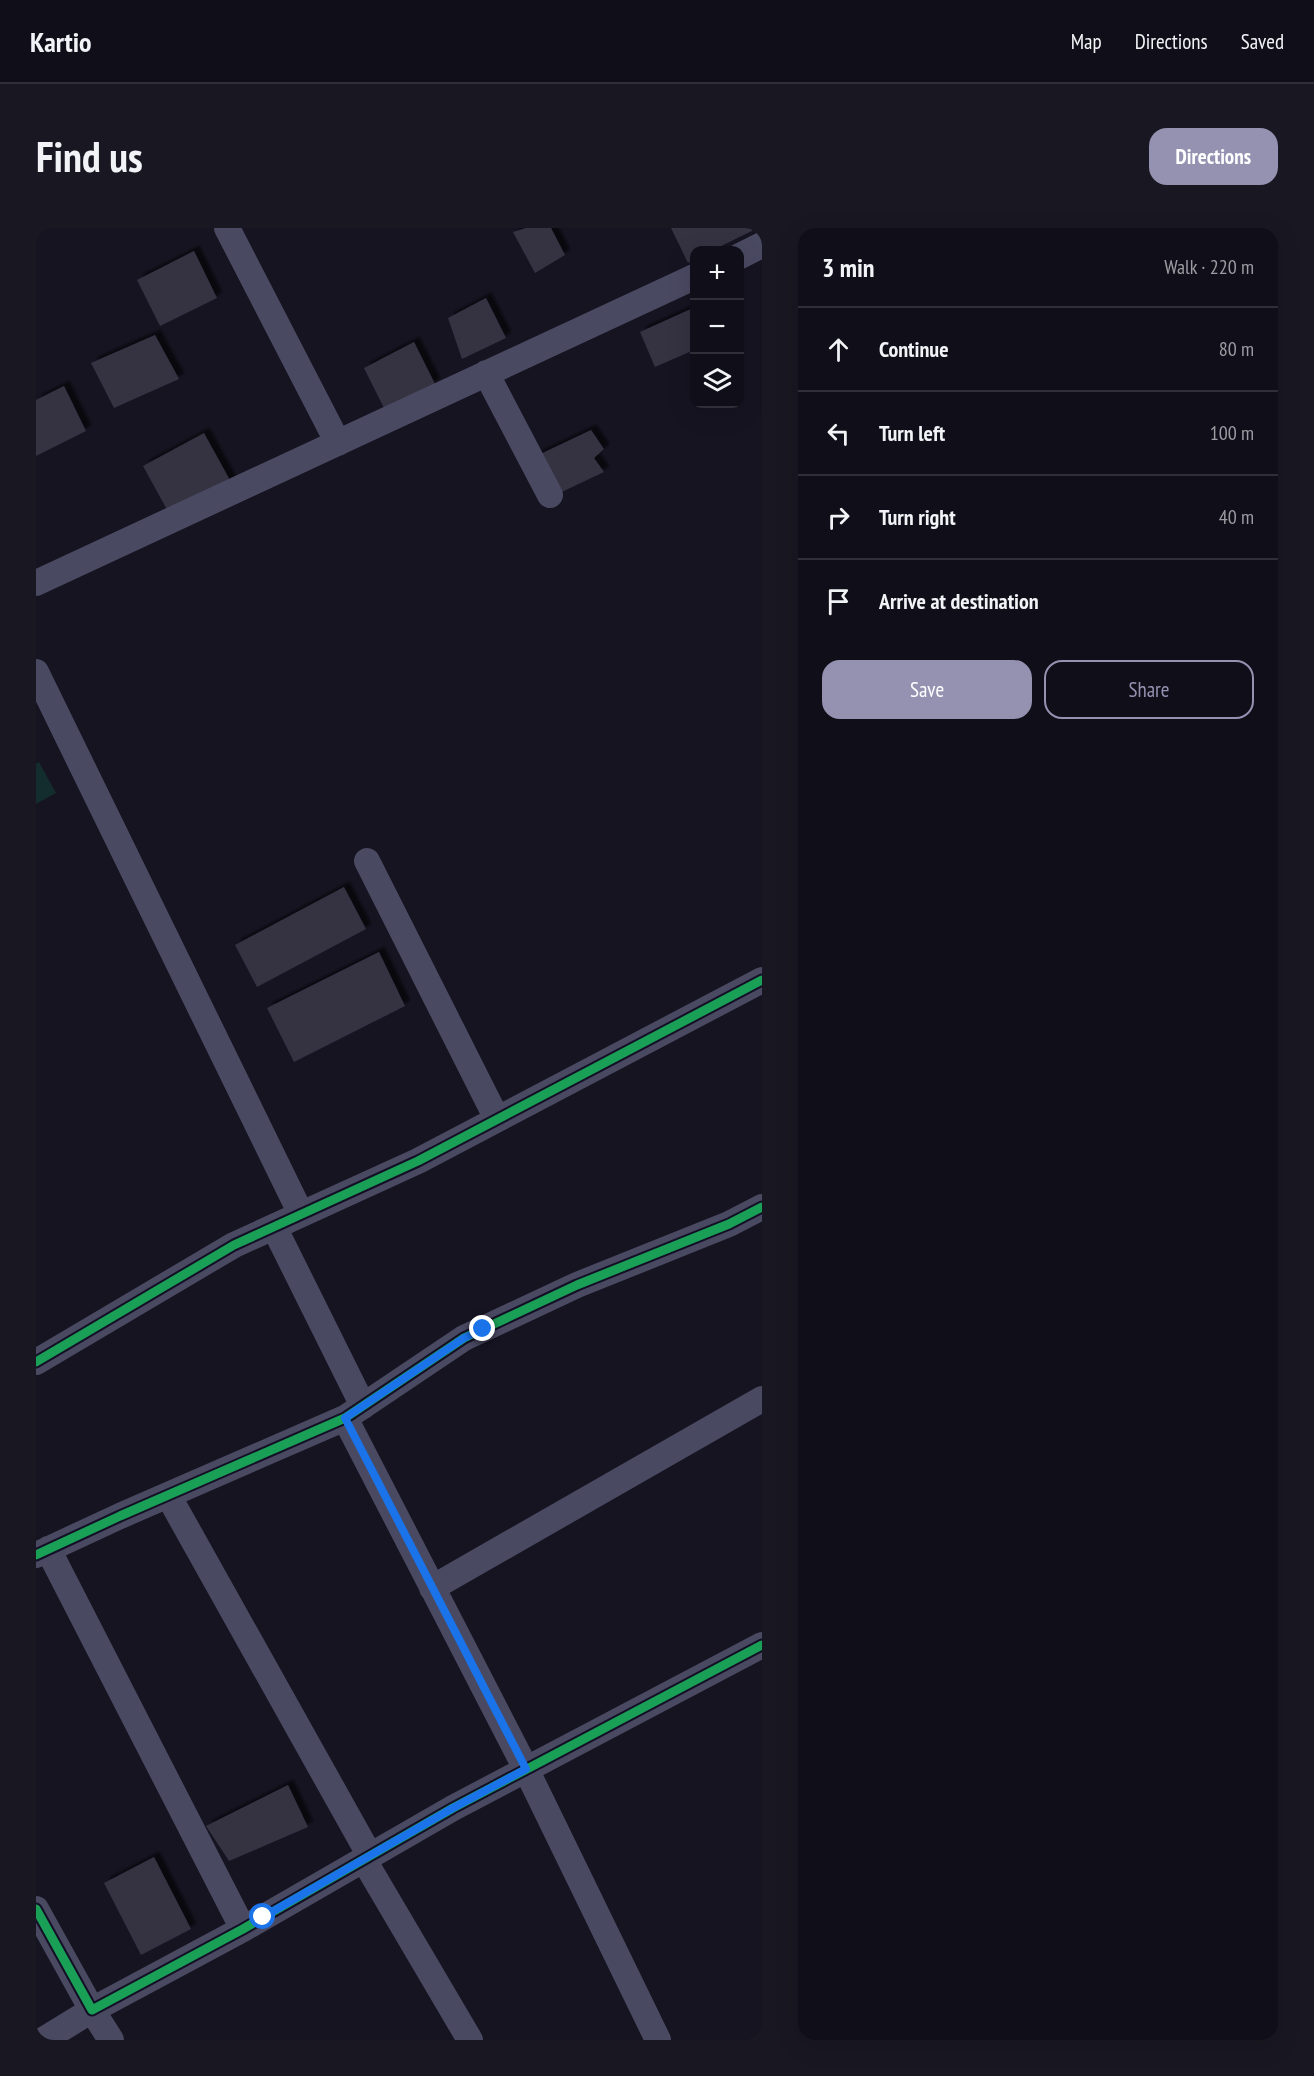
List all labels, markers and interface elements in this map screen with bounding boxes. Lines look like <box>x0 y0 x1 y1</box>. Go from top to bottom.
text: Kartio <box>30 23 92 60</box>
text: Map <box>1071 28 1102 55</box>
text: Directions <box>1135 28 1208 55</box>
text: Saved <box>1241 28 1284 55</box>
button: Directions <box>1149 128 1278 185</box>
text: Find us <box>36 129 143 184</box>
map controls <box>690 246 744 408</box>
button: + <box>690 246 744 300</box>
text: 3 min <box>822 251 875 284</box>
text: Walk · 220 m <box>1164 254 1254 280</box>
button: − <box>690 300 744 354</box>
icon: ahead <box>822 333 855 366</box>
text: Continue <box>879 335 949 363</box>
text: 80 m <box>1219 336 1254 362</box>
button: layers <box>690 354 744 408</box>
icon: left <box>822 417 855 450</box>
text: Turn left <box>879 419 945 447</box>
text: 100 m <box>1210 420 1254 446</box>
icon: right <box>822 501 855 534</box>
text: Turn right <box>879 503 956 531</box>
text: 40 m <box>1219 504 1254 530</box>
icon: arrive <box>822 585 855 618</box>
text: Arrive at destination <box>879 587 1039 615</box>
button: Save <box>822 660 1032 719</box>
button: Share <box>1044 660 1254 719</box>
route end <box>469 1315 495 1341</box>
route start <box>249 1903 275 1929</box>

